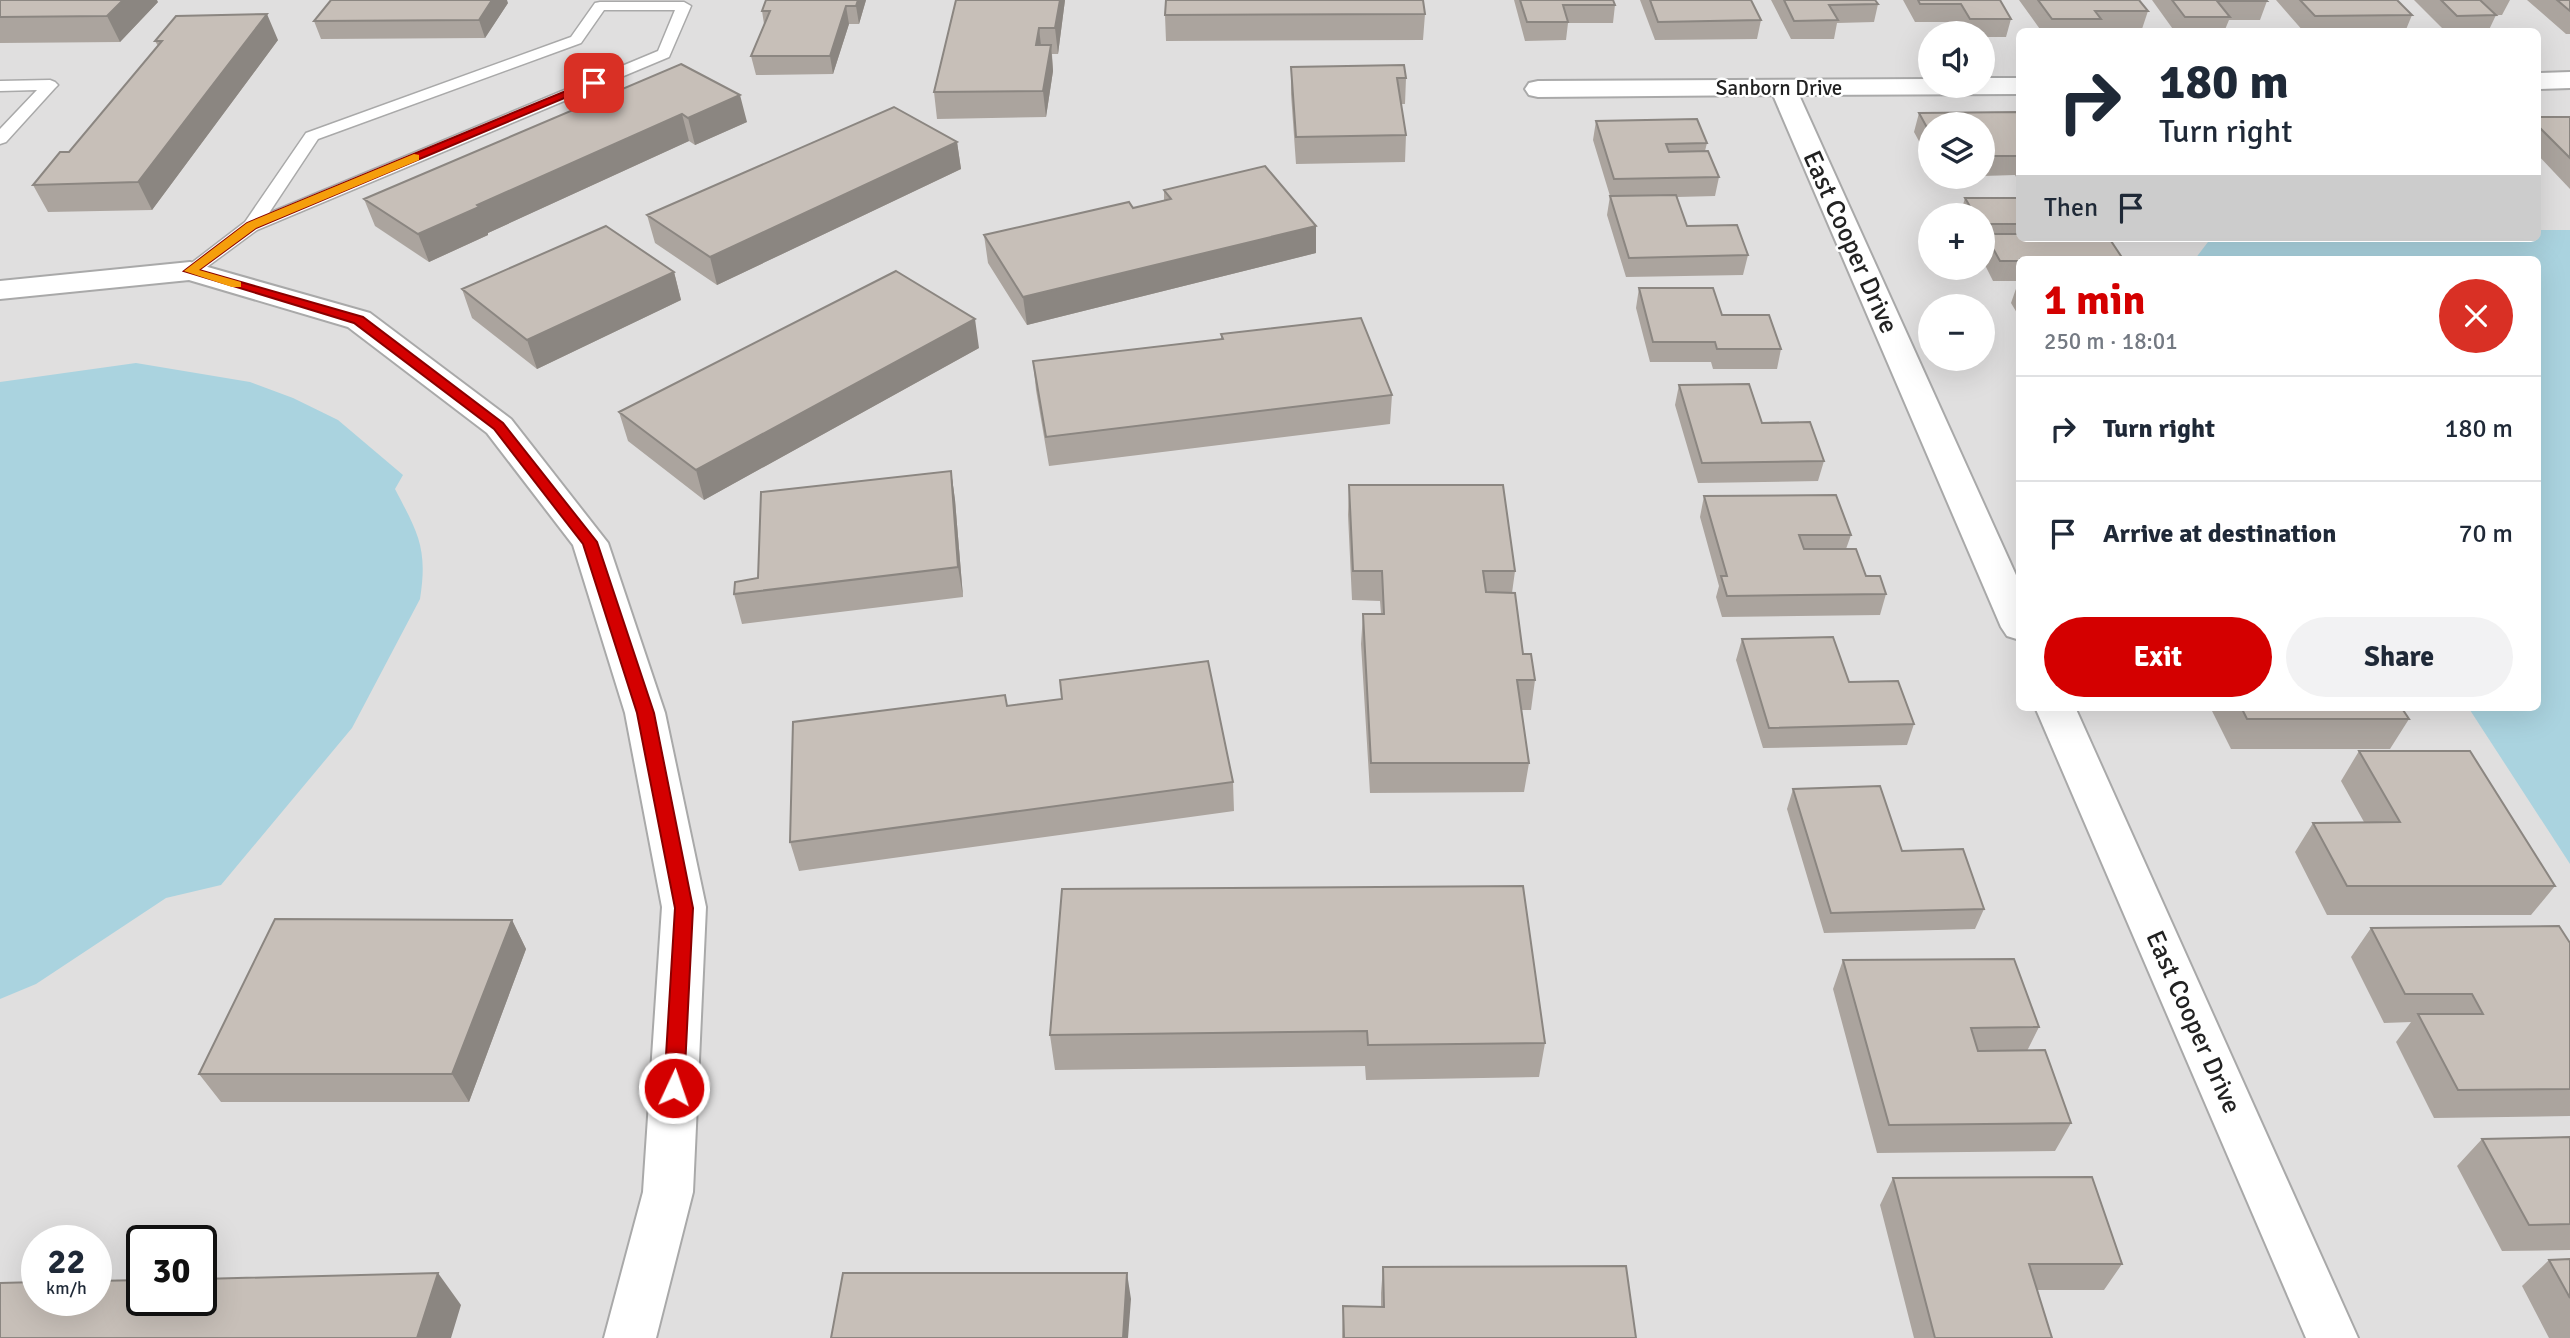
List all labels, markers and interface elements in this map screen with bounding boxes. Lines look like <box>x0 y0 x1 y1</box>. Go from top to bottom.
map controls <box>1918 21 1995 371</box>
button: sound <box>1918 21 1995 98</box>
text: 180 m <box>2159 52 2289 112</box>
pin <box>564 53 624 113</box>
icon: right <box>2044 56 2135 147</box>
icon: arrive <box>575 64 613 102</box>
street label: Sanborn Drive <box>1716 75 1842 101</box>
button: layers <box>1918 112 1995 189</box>
text: Turn right <box>2159 112 2292 151</box>
street label: East Cooper Drive <box>1795 146 1905 338</box>
icon: arrive <box>2112 189 2150 227</box>
text: Then <box>2044 192 2098 224</box>
button: + <box>1918 203 1995 280</box>
text: 1 min <box>2044 275 2145 326</box>
button: close <box>2439 279 2513 353</box>
button: − <box>1918 294 1995 371</box>
text: 250 m · 18:01 <box>2044 327 2178 356</box>
icon: right <box>2044 410 2082 448</box>
text: Turn right <box>2103 413 2215 445</box>
text: 180 m <box>2444 413 2513 445</box>
icon: arrive <box>2044 515 2082 553</box>
text: Arrive at destination <box>2103 518 2336 550</box>
text: 70 m <box>2458 518 2513 550</box>
button: Exit <box>2044 617 2272 697</box>
button: Share <box>2286 617 2513 697</box>
street label: East Cooper Drive <box>2138 926 2248 1118</box>
position arrow <box>637 1051 711 1125</box>
speed limit sign: 30 <box>126 1225 217 1316</box>
text: 22 <box>48 1240 85 1283</box>
text: km/h <box>46 1277 87 1299</box>

